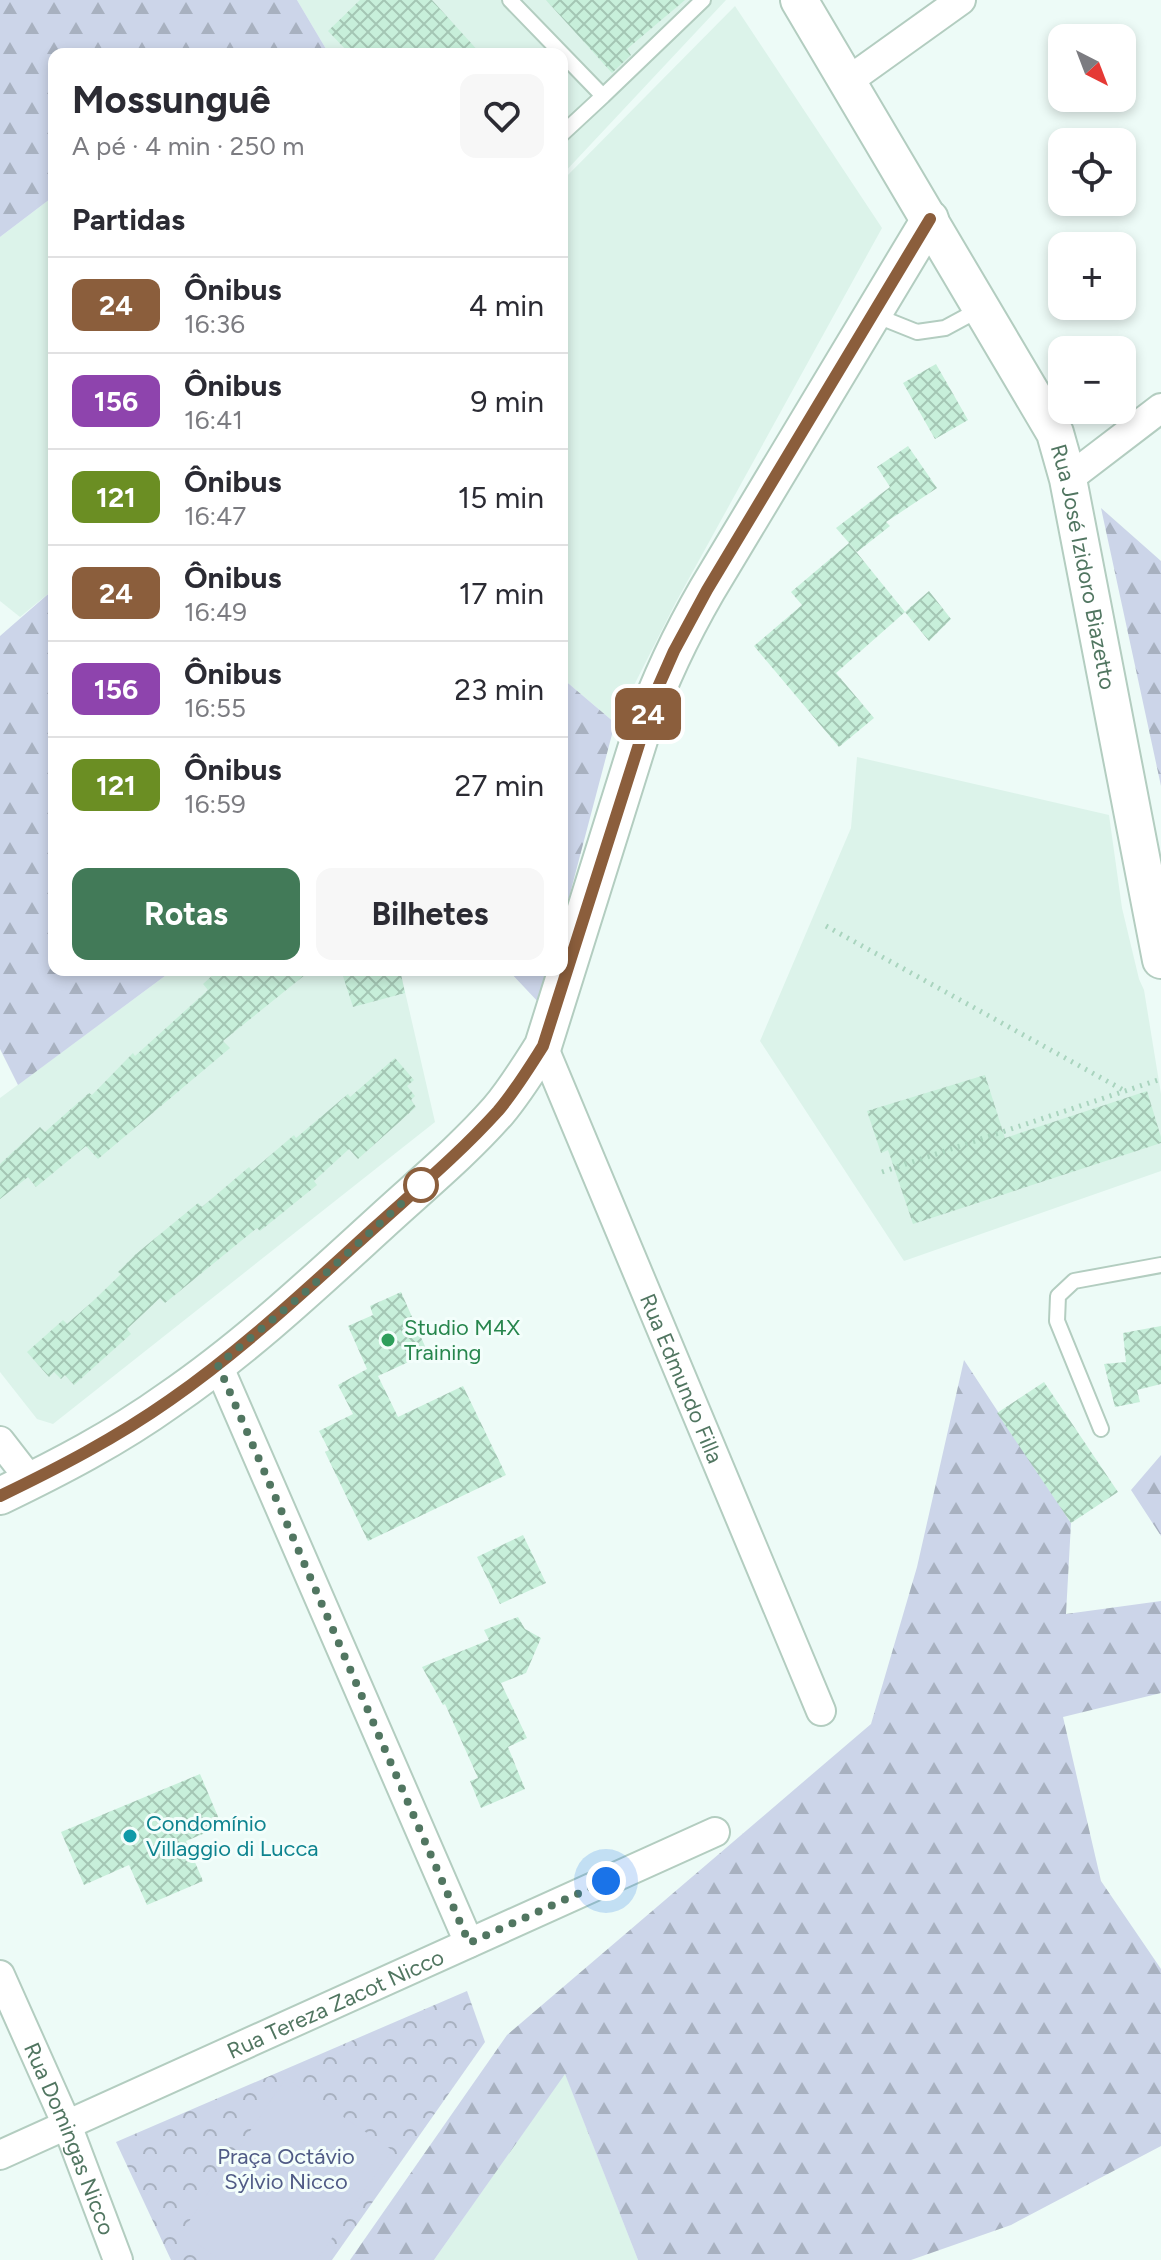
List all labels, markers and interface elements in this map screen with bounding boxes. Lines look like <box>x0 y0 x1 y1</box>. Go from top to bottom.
north arrow <box>1048 24 1136 112</box>
map controls <box>1048 24 1136 424</box>
button: heart <box>460 74 544 158</box>
text: Mossunguê <box>72 77 271 123</box>
button: locate <box>1048 128 1136 216</box>
text: A pé · 4 min · 250 m <box>72 130 304 162</box>
text: Partidas <box>72 201 185 238</box>
button: + <box>1048 232 1136 320</box>
text: Ônibus <box>184 271 281 308</box>
text: 4 min <box>469 287 544 324</box>
text: 24 <box>99 288 133 322</box>
text: 16:36 <box>184 308 245 340</box>
button: − <box>1048 336 1136 424</box>
text: Ônibus <box>184 367 281 404</box>
text: 9 min <box>470 383 544 420</box>
text: 156 <box>94 384 138 418</box>
text: 16:41 <box>184 404 243 436</box>
street label: Rua José Izidoro Biazetto <box>1045 441 1121 692</box>
text: Ônibus <box>184 463 281 500</box>
text: 15 min <box>458 479 544 516</box>
text: 121 <box>96 480 136 514</box>
text: 16:47 <box>184 500 246 532</box>
text: Ônibus <box>184 559 281 596</box>
text: 17 min <box>459 575 544 612</box>
text: 24 <box>99 576 133 610</box>
text: 16:49 <box>184 596 247 628</box>
text: Ônibus <box>184 655 281 692</box>
text: 23 min <box>454 671 544 708</box>
text: 156 <box>94 672 138 706</box>
line badge: 24 <box>612 688 684 740</box>
text: 16:55 <box>184 692 246 724</box>
text: 24 <box>631 697 665 731</box>
text: Ônibus <box>184 751 281 788</box>
text: 27 min <box>454 767 544 804</box>
text: 121 <box>96 768 136 802</box>
text: 16:59 <box>184 788 246 820</box>
button: Rotas <box>72 868 300 960</box>
button: Bilhetes <box>316 868 544 960</box>
unlabelled marker <box>404 1168 438 1202</box>
street label: Rua Edmundo Filla <box>634 1290 729 1467</box>
place label: Studio M4X Training <box>404 1314 521 1366</box>
marker: Studio M4X Training <box>379 1331 397 1349</box>
place label: Condomínio Villaggio di Lucca <box>146 1810 319 1862</box>
marker: Condomínio Villaggio di Lucca <box>121 1827 139 1845</box>
your location <box>586 1861 626 1901</box>
street label: Rua Tereza Zacot Nicco <box>223 1943 448 2065</box>
street label: Rua Domingas Nicco <box>18 2038 120 2239</box>
park label: Praça Octávio Sýlvio Nicco <box>217 2143 355 2195</box>

